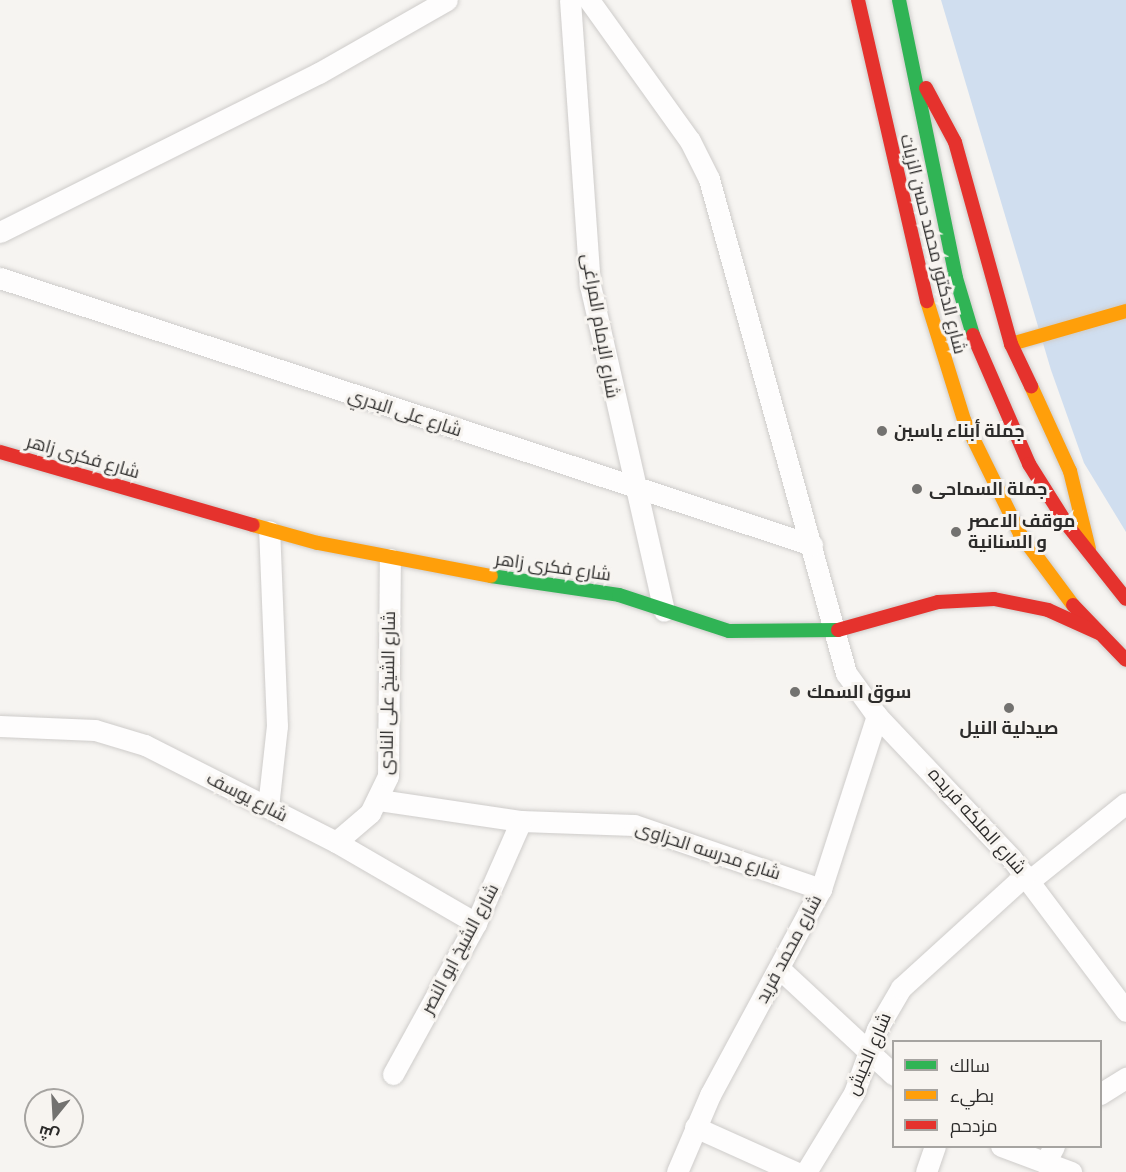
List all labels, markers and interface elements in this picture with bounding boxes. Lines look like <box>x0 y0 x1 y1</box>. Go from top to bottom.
street label: شارع الدكتور محمد حسن الزيات <box>895 132 971 356</box>
street label: شارع الإمام المراغى <box>577 252 623 400</box>
street label: شارع على البدري <box>345 384 465 442</box>
place label: جملة أبناء ياسين <box>894 420 1025 442</box>
marker: جملة أبناء ياسين <box>875 424 889 438</box>
street label: شارع فكرى زاهر <box>24 431 142 483</box>
place label: جملة السماحى <box>929 478 1047 500</box>
marker: جملة السماحى <box>910 482 924 496</box>
place label: موقف الاعصر و السنانية <box>968 511 1075 554</box>
marker: موقف الاعصر و السنانية <box>949 525 963 539</box>
street label: شارع فكرى زاهر <box>494 548 612 586</box>
street label: شارع الشيخ على النادى <box>376 611 400 775</box>
place label: سوق السمك <box>807 681 911 703</box>
marker: سوق السمك <box>788 685 802 699</box>
marker: صيدلية النيل <box>1002 701 1016 715</box>
place label: صيدلية النيل <box>959 717 1059 739</box>
street label: شارع الملكه فريده <box>924 763 1030 879</box>
street label: شارع يوسف <box>203 767 291 827</box>
street label: شارع مدرسه الحزاوى <box>633 817 783 885</box>
street label: شارع الشيخ ابو النصر <box>416 880 504 1018</box>
street label: شارع محمد فريد <box>751 891 827 1007</box>
street label: شارع الخيش <box>842 1010 896 1098</box>
legend <box>892 1040 1102 1148</box>
text: سالك <box>950 1055 990 1077</box>
text: بطيء <box>950 1085 994 1107</box>
north arrow <box>24 1088 84 1148</box>
text: مزدحم <box>950 1115 998 1137</box>
text: ش <box>36 1121 62 1146</box>

